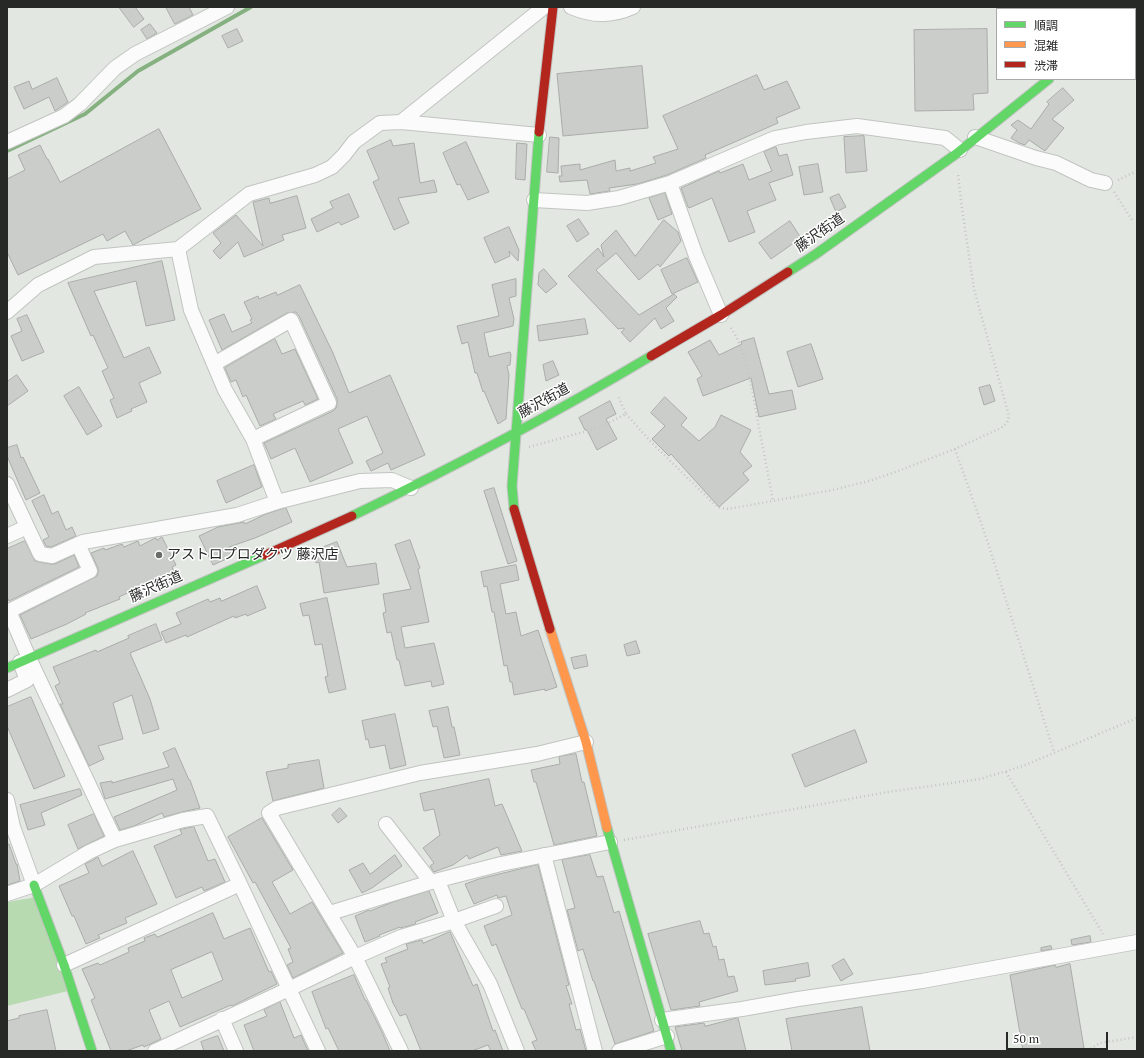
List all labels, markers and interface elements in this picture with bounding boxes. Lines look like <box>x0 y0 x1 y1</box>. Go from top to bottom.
legend <box>996 8 1136 80</box>
text: 順調 <box>1034 18 1058 33</box>
text: 混雑 <box>1034 38 1058 53</box>
text: 渋滞 <box>1034 58 1058 73</box>
street label: 藤沢街道 <box>792 210 848 256</box>
street label: 藤沢街道 <box>515 380 573 422</box>
place label: アストロプロダクツ 藤沢店 <box>167 547 338 563</box>
marker: アストロプロダクツ 藤沢店 <box>154 550 164 560</box>
street label: 藤沢街道 <box>127 568 185 606</box>
scale bar <box>1008 1024 1110 1050</box>
text: 50 m <box>1013 1031 1039 1046</box>

